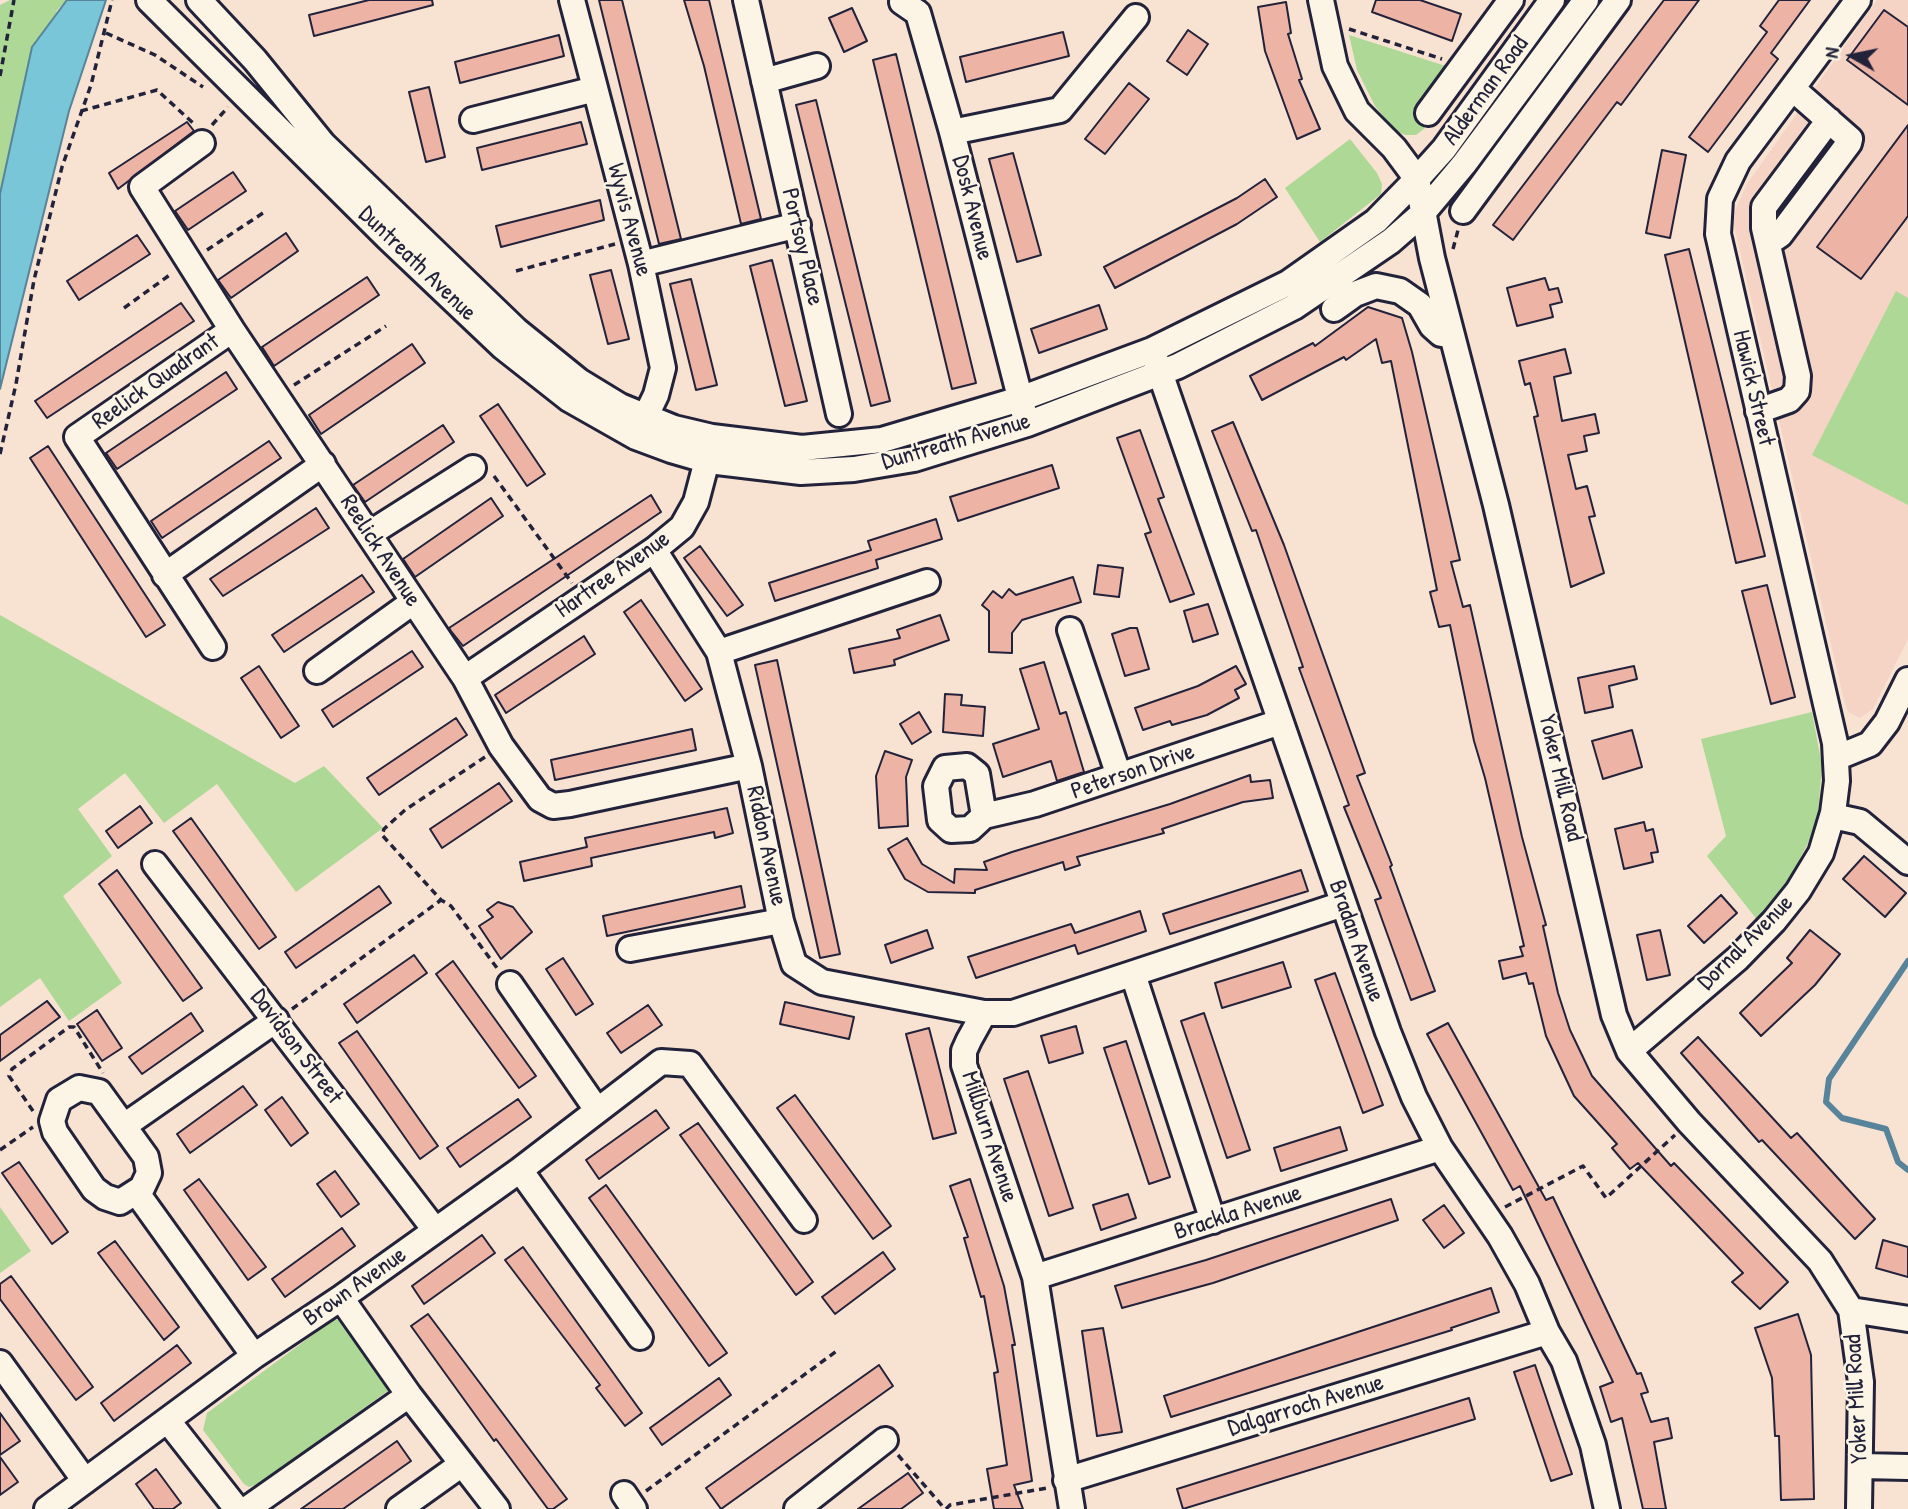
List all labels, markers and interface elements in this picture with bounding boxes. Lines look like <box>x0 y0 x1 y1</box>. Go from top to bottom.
north arrow <box>1817 21 1887 91</box>
street label: Alderman Road <box>1437 31 1535 151</box>
text: N <box>1818 46 1845 60</box>
street label: Dosk Avenue <box>945 153 999 263</box>
street label: Wyvis Avenue <box>600 160 658 280</box>
street label: Portsoy Place <box>775 186 829 308</box>
street label: Duntreath Avenue <box>352 200 482 328</box>
street label: Hawick Street <box>1726 327 1780 449</box>
street label: Reelick Quadrant <box>87 328 225 436</box>
street label: Duntreath Avenue <box>878 407 1034 477</box>
street label: Reelick Avenue <box>333 490 427 612</box>
street label: Hartree Avenue <box>550 525 676 625</box>
street label: Yoker Mill Road <box>1531 712 1589 844</box>
street label: Peterson Drive <box>1068 737 1198 807</box>
street label: Riddon Avenue <box>739 783 793 909</box>
street label: Bradan Avenue <box>1322 876 1390 1006</box>
street label: Dornal Avenue <box>1692 889 1800 997</box>
street label: Davidson Street <box>243 984 349 1110</box>
street label: Millburn Avenue <box>954 1068 1024 1206</box>
street label: Brackla Avenue <box>1171 1179 1305 1247</box>
street label: Brown Avenue <box>298 1241 412 1333</box>
street label: Yoker Mill Road <box>1839 1334 1875 1464</box>
street label: Dalgarroch Avenue <box>1225 1369 1387 1443</box>

